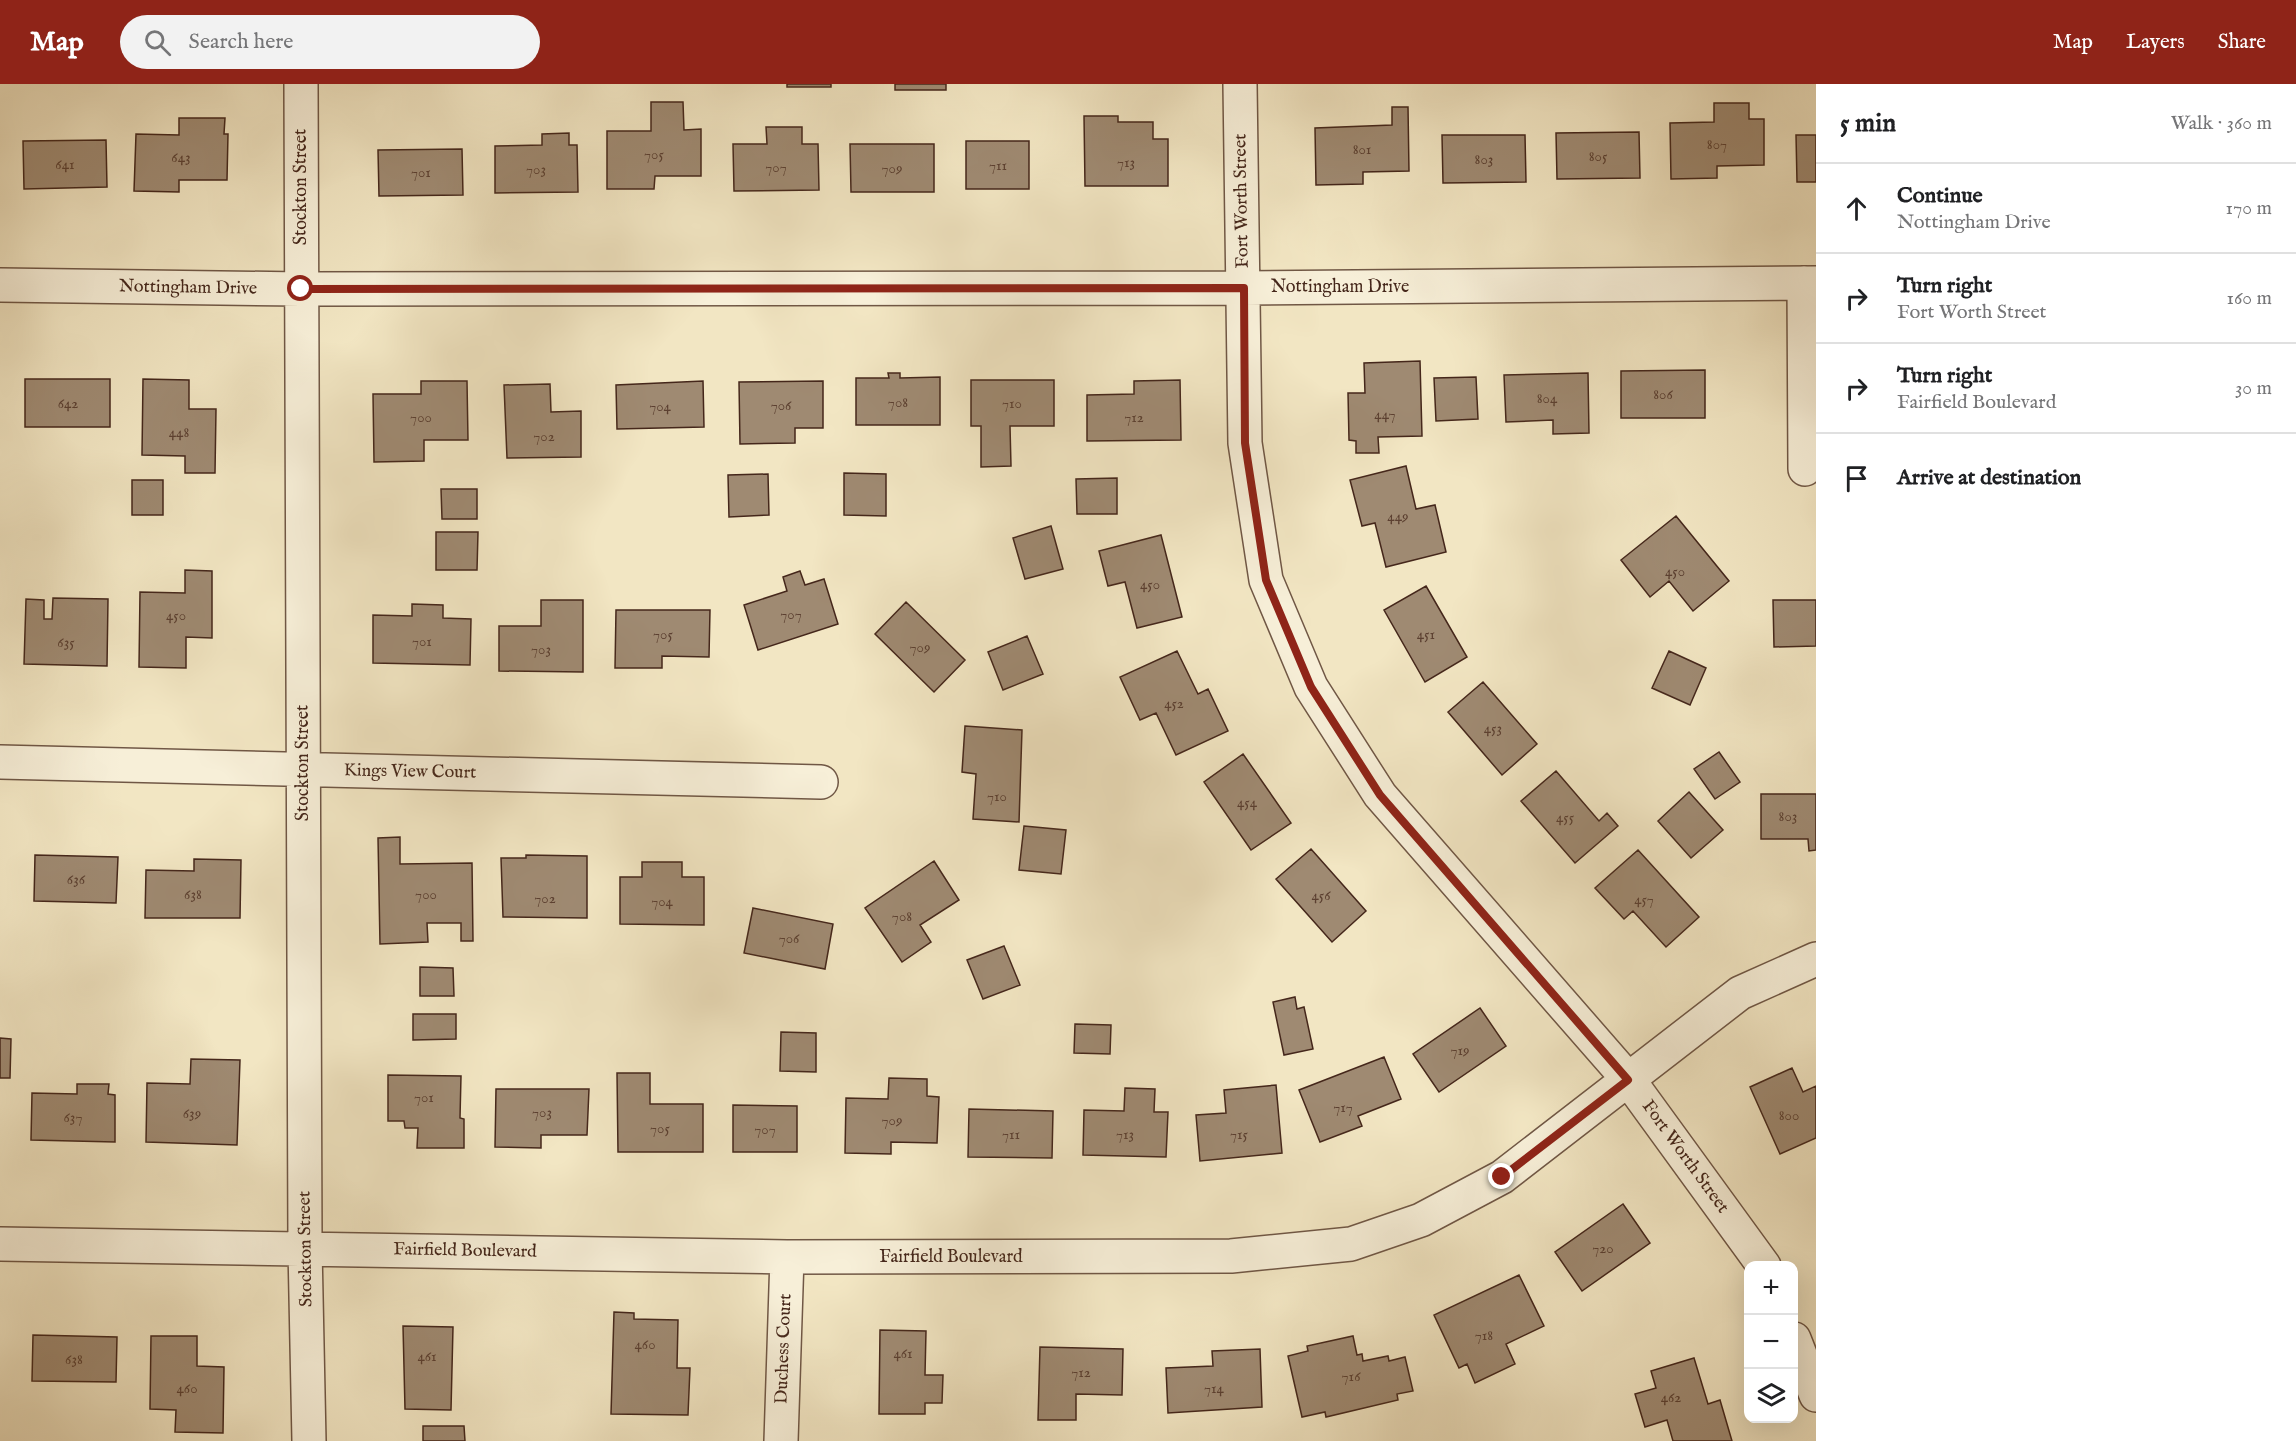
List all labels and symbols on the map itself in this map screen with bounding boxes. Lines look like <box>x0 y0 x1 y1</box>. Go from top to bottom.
street label: Stockton Street <box>290 129 313 245</box>
street label: Fort Worth Street <box>1229 134 1255 268</box>
house number: 807 <box>1707 135 1727 154</box>
house number: 801 <box>1353 140 1371 159</box>
house number: 705 <box>644 145 664 164</box>
house number: 805 <box>1589 147 1608 166</box>
house number: 643 <box>171 148 191 167</box>
house number: 803 <box>1475 150 1493 169</box>
house number: 713 <box>1117 153 1135 172</box>
house number: 641 <box>55 155 75 174</box>
house number: 711 <box>989 156 1007 175</box>
house number: 707 <box>765 158 787 177</box>
house number: 709 <box>882 159 902 178</box>
house number: 703 <box>526 160 546 179</box>
house number: 701 <box>411 163 431 182</box>
street label: Nottingham Drive <box>119 275 257 301</box>
route start <box>287 275 313 301</box>
street label: Nottingham Drive <box>1271 276 1409 299</box>
house number: 806 <box>1653 385 1673 404</box>
house number: 804 <box>1537 389 1558 408</box>
house number: 708 <box>888 393 908 412</box>
house number: 642 <box>58 394 78 413</box>
house number: 710 <box>1002 394 1022 413</box>
house number: 706 <box>771 396 792 415</box>
house number: 704 <box>649 397 672 416</box>
house number: 447 <box>1374 405 1396 424</box>
house number: 700 <box>410 408 432 427</box>
house number: 712 <box>1124 408 1144 427</box>
house number: 448 <box>169 423 189 442</box>
house number: 702 <box>533 427 555 446</box>
house number: 449 <box>1387 507 1409 526</box>
house number: 450 <box>1665 562 1685 581</box>
house number: 450 <box>1140 575 1160 594</box>
house number: 707 <box>780 605 802 624</box>
house number: 450 <box>166 606 186 625</box>
house number: 705 <box>653 625 673 644</box>
house number: 451 <box>1417 625 1435 644</box>
house number: 701 <box>412 632 432 651</box>
house number: 635 <box>57 633 75 652</box>
house number: 709 <box>910 638 930 657</box>
house number: 703 <box>531 640 551 659</box>
house number: 452 <box>1164 694 1184 713</box>
street label: Stockton Street <box>292 705 315 821</box>
house number: 453 <box>1484 719 1502 738</box>
street label: Kings View Court <box>344 759 476 785</box>
house number: 710 <box>987 787 1007 806</box>
house number: 454 <box>1237 793 1258 812</box>
house number: 803 <box>1779 807 1797 826</box>
house number: 455 <box>1556 808 1575 827</box>
house number: 636 <box>67 870 86 889</box>
house number: 638 <box>184 885 202 904</box>
house number: 700 <box>415 885 437 904</box>
house number: 456 <box>1311 886 1331 905</box>
house number: 702 <box>534 889 556 908</box>
house number: 457 <box>1634 890 1654 909</box>
house number: 704 <box>651 892 674 911</box>
house number: 708 <box>892 907 912 926</box>
house number: 706 <box>779 929 800 948</box>
house number: 719 <box>1450 1041 1470 1060</box>
house number: 701 <box>414 1088 434 1107</box>
street label: Fort Worth Street <box>1636 1096 1734 1218</box>
house number: 717 <box>1333 1098 1353 1117</box>
house number: 703 <box>532 1103 552 1122</box>
house number: 639 <box>183 1104 201 1123</box>
house number: 800 <box>1779 1106 1799 1125</box>
house number: 637 <box>64 1108 82 1127</box>
house number: 709 <box>882 1111 902 1130</box>
house number: 705 <box>650 1119 670 1138</box>
house number: 707 <box>754 1120 776 1139</box>
house number: 711 <box>1002 1125 1020 1144</box>
house number: 713 <box>1116 1125 1134 1144</box>
house number: 715 <box>1230 1125 1249 1144</box>
route end <box>1488 1163 1514 1189</box>
street label: Stockton Street <box>293 1191 319 1307</box>
street label: Fairfield Boulevard <box>393 1238 537 1264</box>
house number: 720 <box>1592 1239 1614 1258</box>
street label: Fairfield Boulevard <box>879 1246 1023 1269</box>
street label: Duchess Court <box>771 1293 797 1405</box>
house number: 718 <box>1475 1326 1493 1345</box>
house number: 460 <box>634 1335 656 1354</box>
house number: 461 <box>893 1344 913 1363</box>
house number: 461 <box>417 1347 437 1366</box>
house number: 638 <box>65 1350 83 1369</box>
house number: 712 <box>1071 1363 1091 1382</box>
house number: 716 <box>1342 1367 1361 1386</box>
house number: 460 <box>176 1379 198 1398</box>
house number: 714 <box>1204 1379 1225 1398</box>
house number: 462 <box>1661 1388 1681 1407</box>

